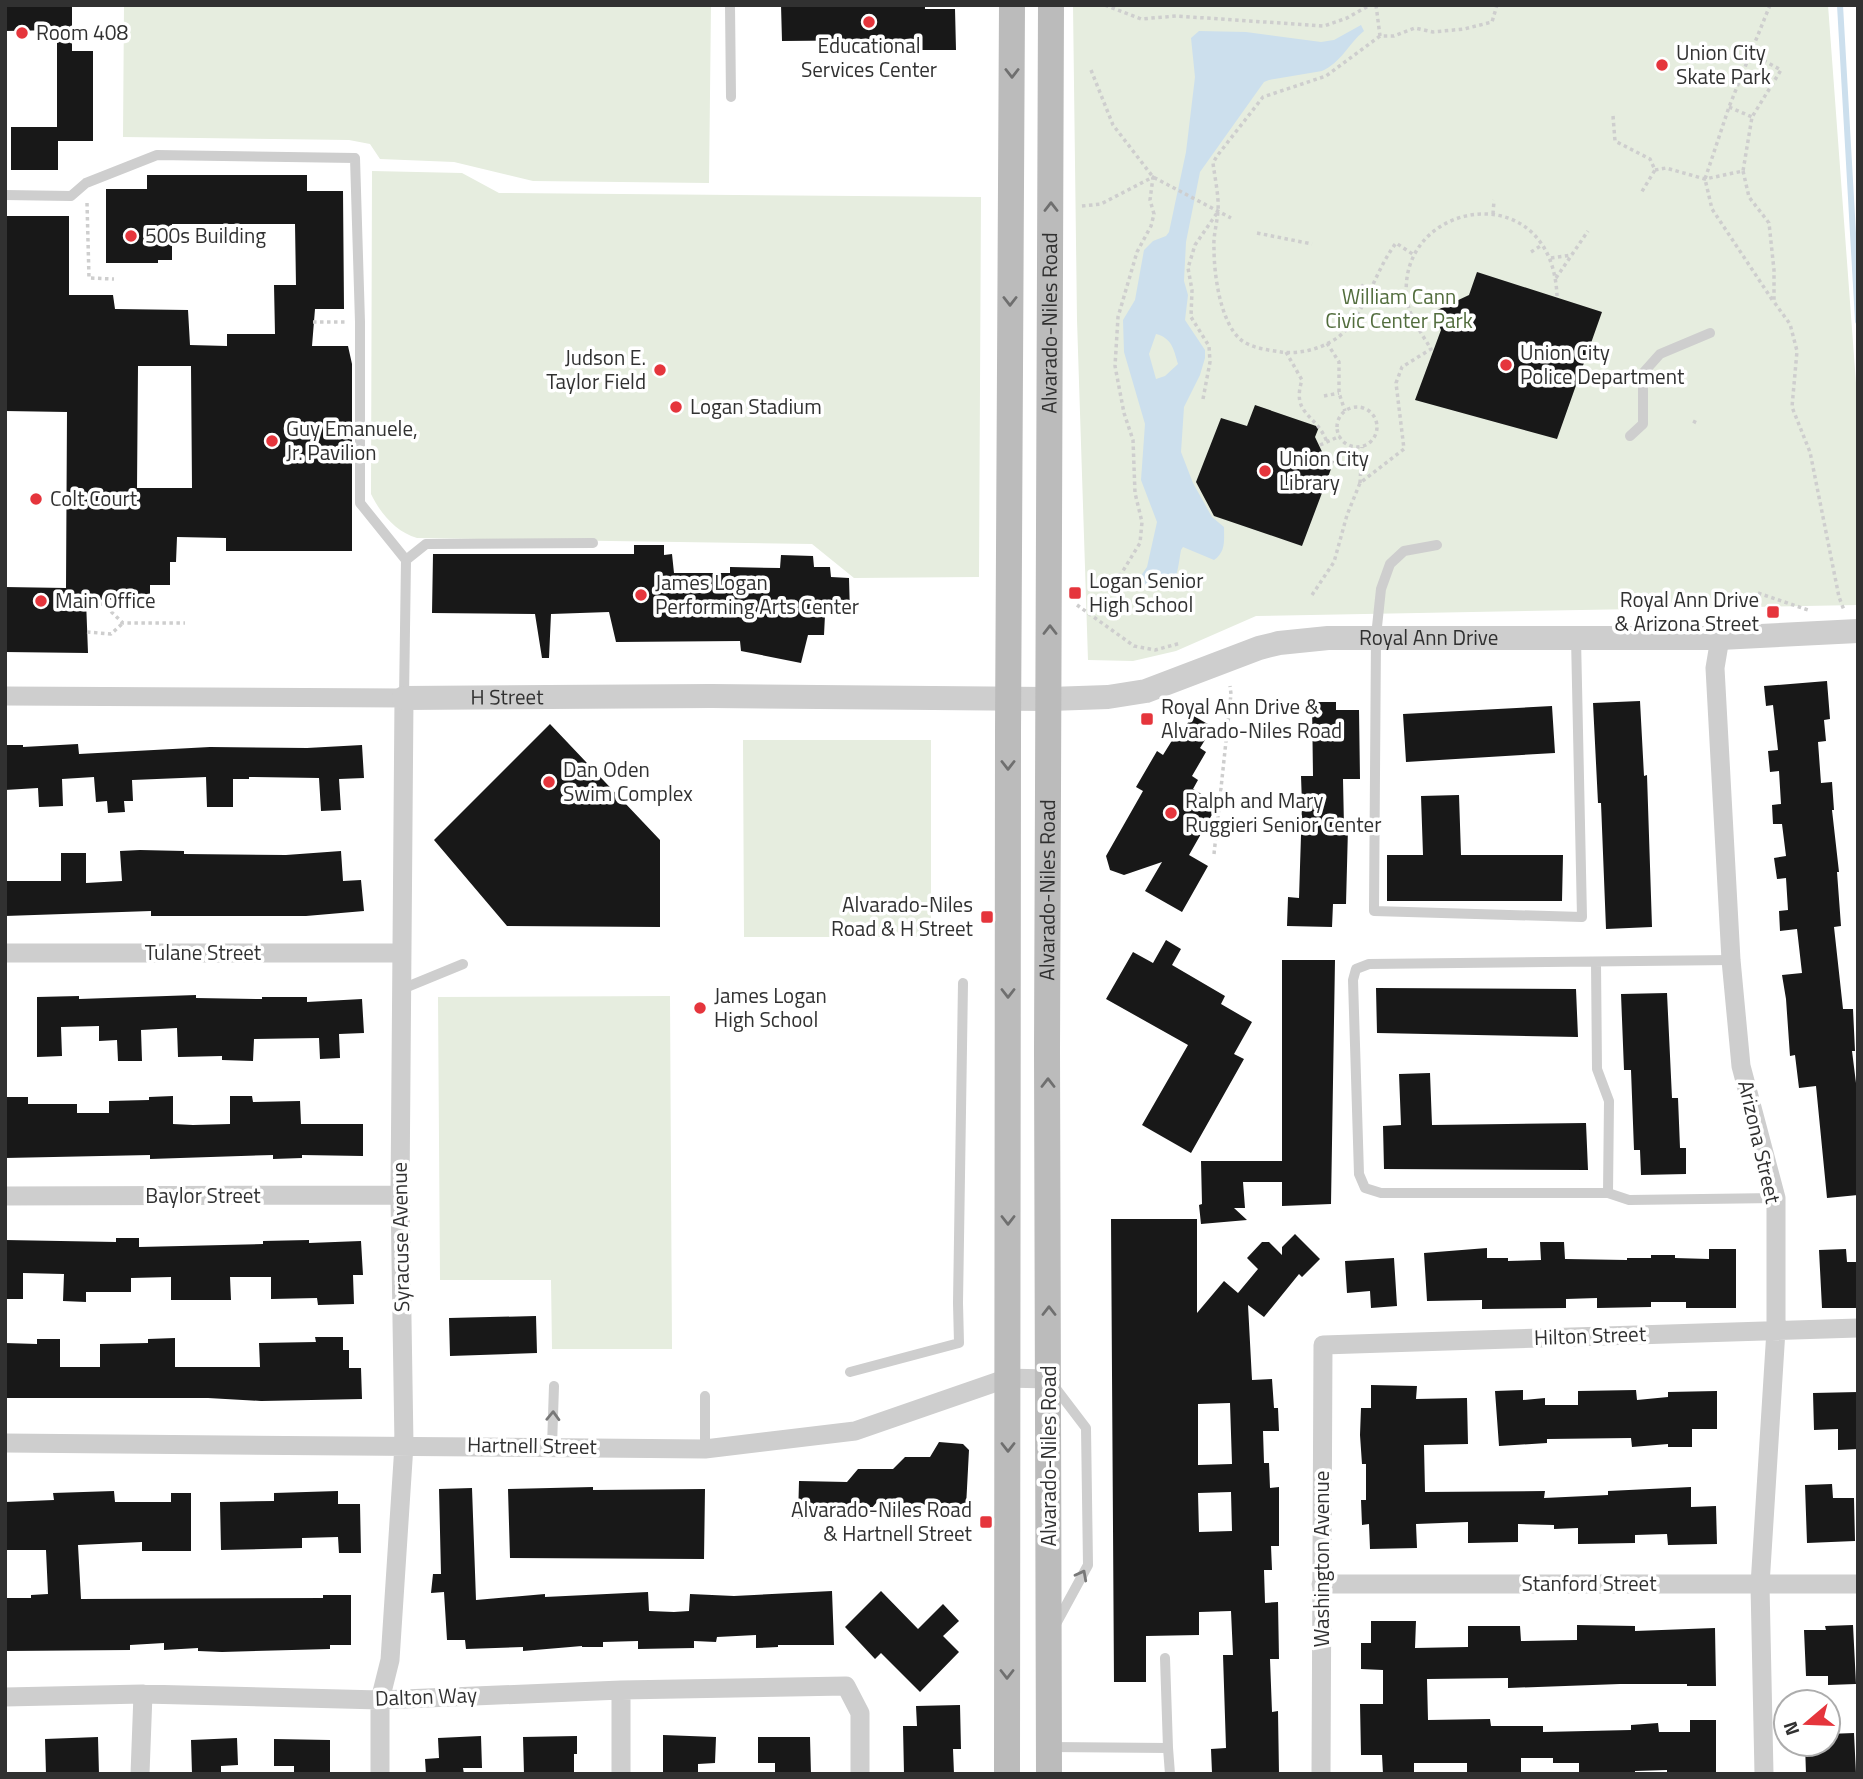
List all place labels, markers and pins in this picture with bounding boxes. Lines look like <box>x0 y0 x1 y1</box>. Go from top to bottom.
marker: Educational Services Center <box>861 14 877 30</box>
place label: Room 408 <box>36 16 129 48</box>
marker: Room 408 <box>14 25 30 41</box>
place label: Educational Services Center <box>801 29 937 85</box>
place label: Union City Skate Park <box>1676 36 1771 92</box>
marker: Union City Skate Park <box>1654 57 1670 73</box>
place label: 500s Building <box>145 219 266 251</box>
marker: 500s Building <box>123 228 139 244</box>
place label: Union City Police Department <box>1520 336 1685 392</box>
place label: Judson E. Taylor Field <box>546 341 646 397</box>
marker: Union City Police Department <box>1498 357 1514 373</box>
marker: Judson E. Taylor Field <box>652 362 668 378</box>
place label: Logan Stadium <box>690 390 822 422</box>
marker: Logan Stadium <box>668 399 684 415</box>
place label: Guy Emanuele, Jr. Pavilion <box>286 412 418 468</box>
marker: Guy Emanuele, Jr. Pavilion <box>264 433 280 449</box>
place label: Union City Library <box>1279 442 1369 498</box>
marker: Union City Library <box>1257 463 1273 479</box>
place label: Colt Court <box>50 482 138 514</box>
marker: Colt Court <box>28 491 44 507</box>
place label: Logan Senior High School <box>1089 564 1203 620</box>
place label: James Logan Performing Arts Center <box>655 566 859 622</box>
place label: Royal Ann Drive & Arizona Street <box>1614 583 1760 639</box>
place label: Main Office <box>55 584 156 616</box>
marker: Logan Senior High School <box>1067 585 1083 601</box>
marker: James Logan Performing Arts Center <box>633 587 649 603</box>
marker: Main Office <box>33 593 49 609</box>
marker: Royal Ann Drive & Arizona Street <box>1765 604 1781 620</box>
place label: Royal Ann Drive & Alvarado-Niles Road <box>1161 690 1342 746</box>
marker: Royal Ann Drive & Alvarado-Niles Road <box>1139 711 1155 727</box>
place label: Dan Oden Swim Complex <box>563 753 693 809</box>
marker: Dan Oden Swim Complex <box>541 774 557 790</box>
place label: Ralph and Mary Ruggieri Senior Center <box>1185 784 1381 840</box>
marker: Ralph and Mary Ruggieri Senior Center <box>1163 805 1179 821</box>
place label: Alvarado-Niles Road & H Street <box>831 888 974 944</box>
marker: Alvarado-Niles Road & H Street <box>979 909 995 925</box>
place label: James Logan High School <box>714 979 827 1035</box>
marker: James Logan High School <box>692 1000 708 1016</box>
place label: Alvarado-Niles Road & Hartnell Street <box>791 1493 973 1549</box>
marker: Alvarado-Niles Road & Hartnell Street <box>978 1514 994 1530</box>

